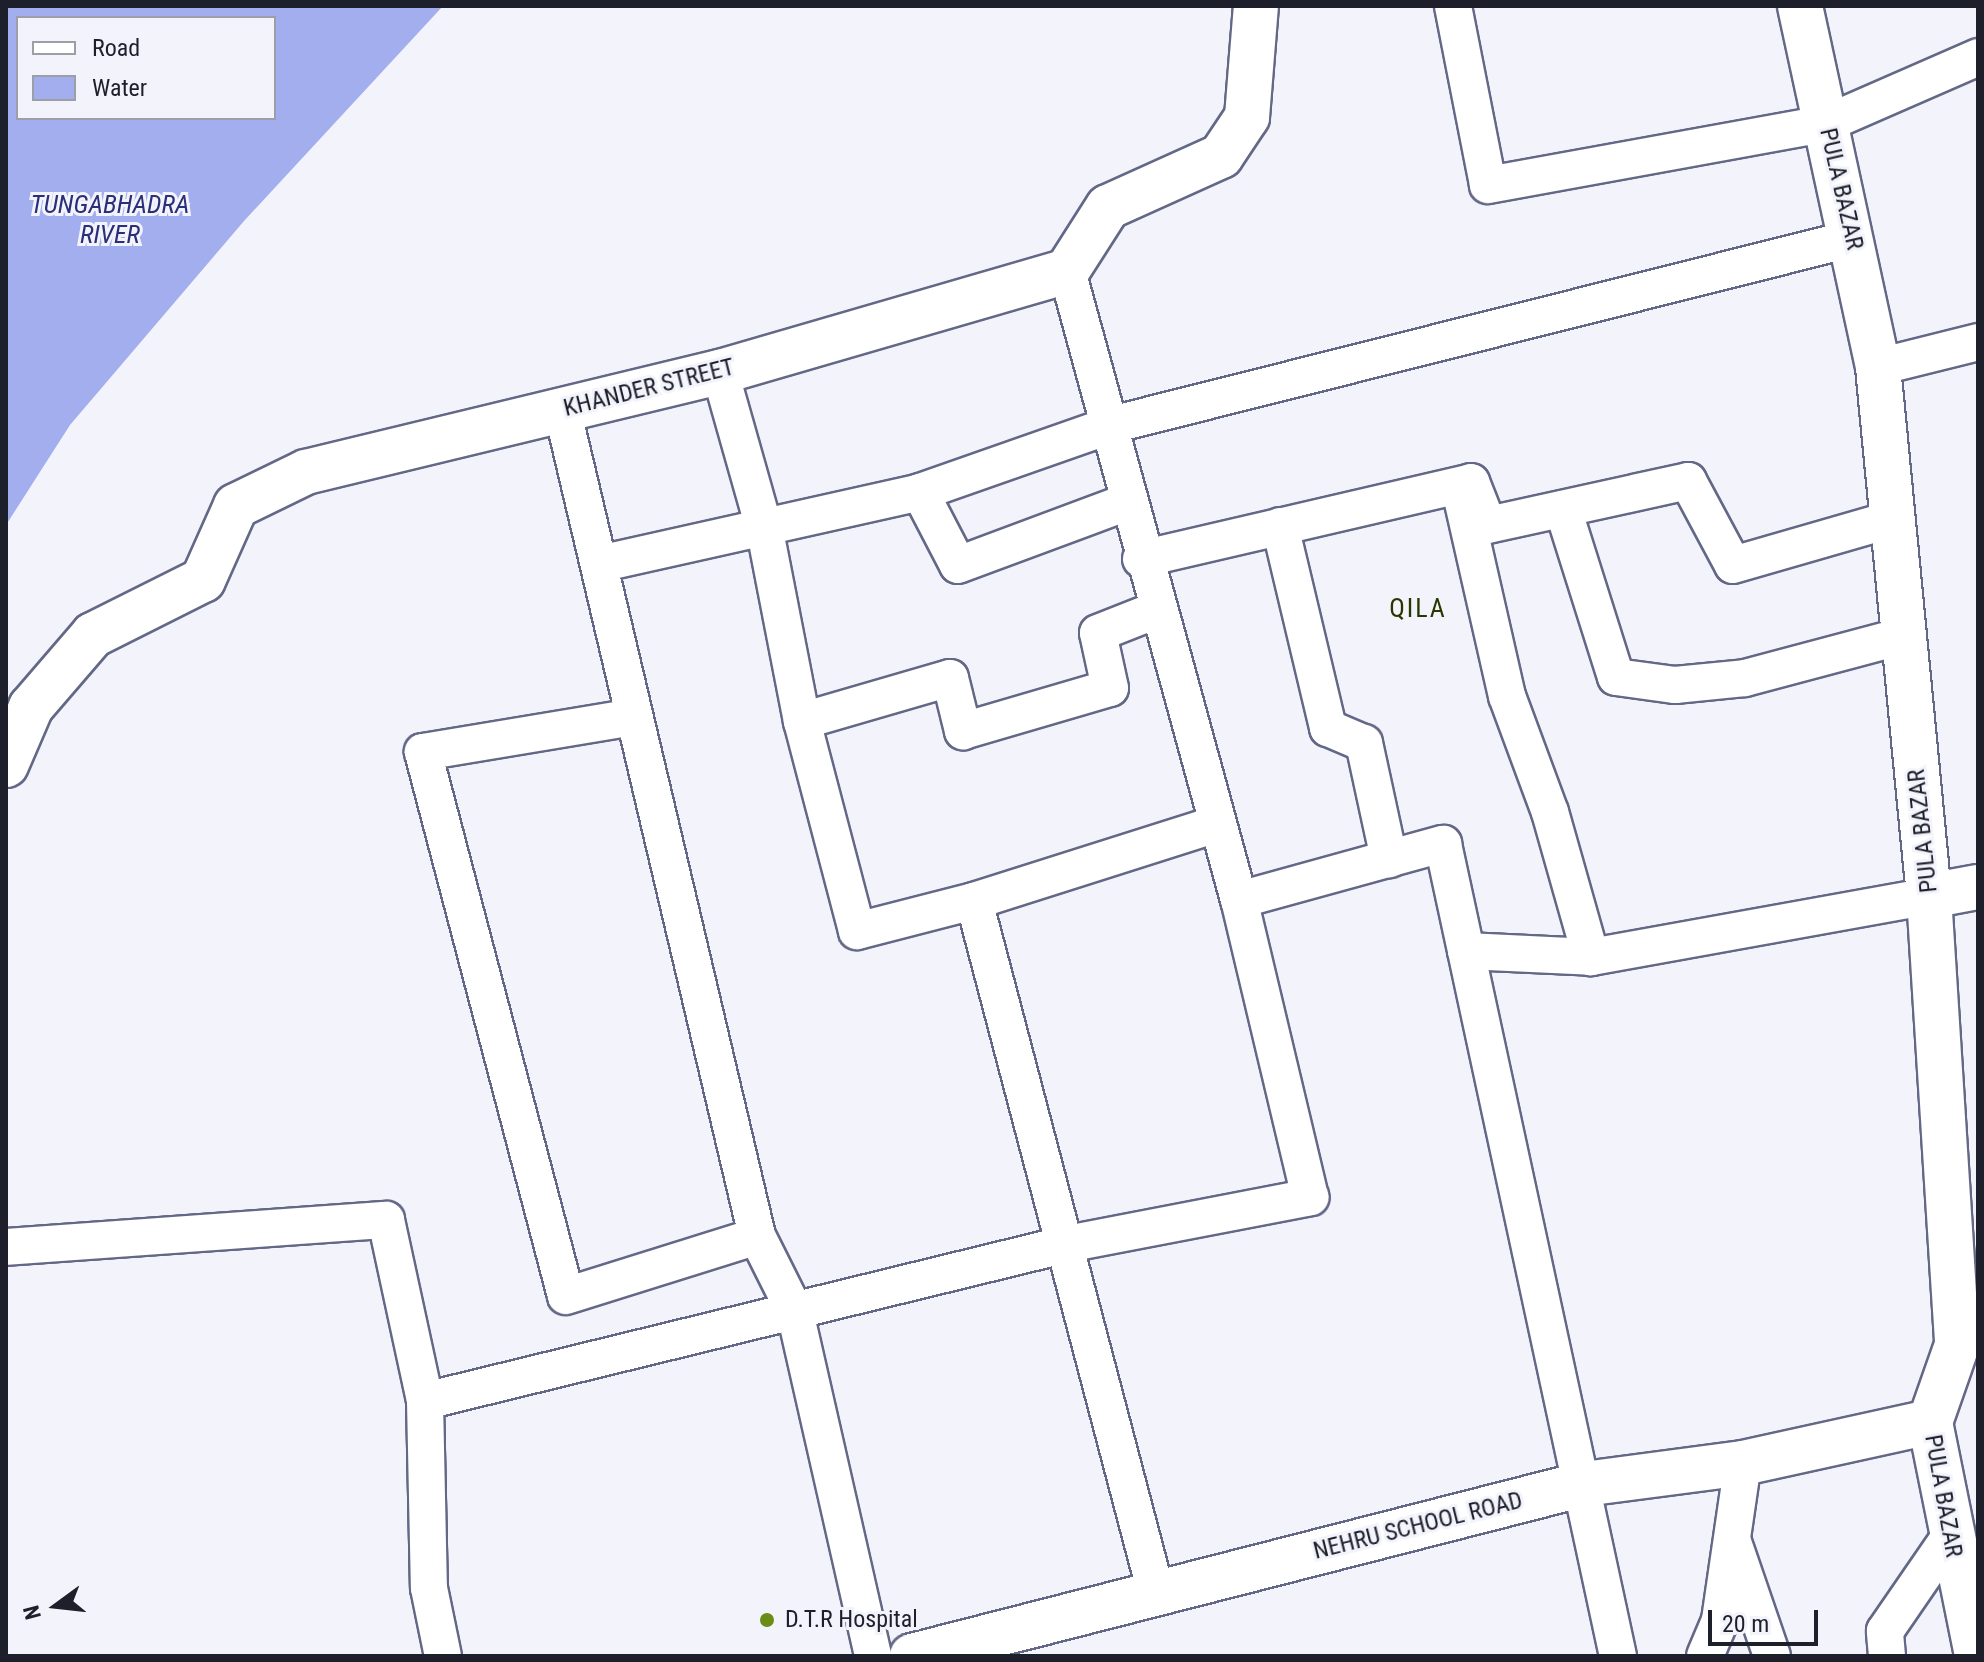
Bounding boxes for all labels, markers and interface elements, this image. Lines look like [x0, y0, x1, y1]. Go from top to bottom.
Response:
legend [16, 16, 276, 120]
text: Road [92, 34, 140, 62]
text: Water [92, 74, 147, 102]
street label: PULA BAZAR [1813, 125, 1869, 253]
water label: TUNGABHADRA RIVER [31, 189, 189, 250]
street label: KHANDER STREET [561, 353, 737, 423]
district label: QILA [1389, 593, 1447, 625]
street label: PULA BAZAR [1902, 768, 1944, 894]
street label: PULA BAZAR [1918, 1432, 1968, 1560]
street label: NEHRU SCHOOL ROAD [1310, 1486, 1526, 1566]
north arrow [16, 1566, 96, 1646]
scale bar [1712, 1594, 1822, 1644]
text: N [19, 1603, 46, 1622]
place label: D.T.R Hospital [785, 1606, 918, 1634]
marker: D.T.R Hospital [756, 1609, 778, 1631]
text: 20 m [1722, 1610, 1769, 1638]

